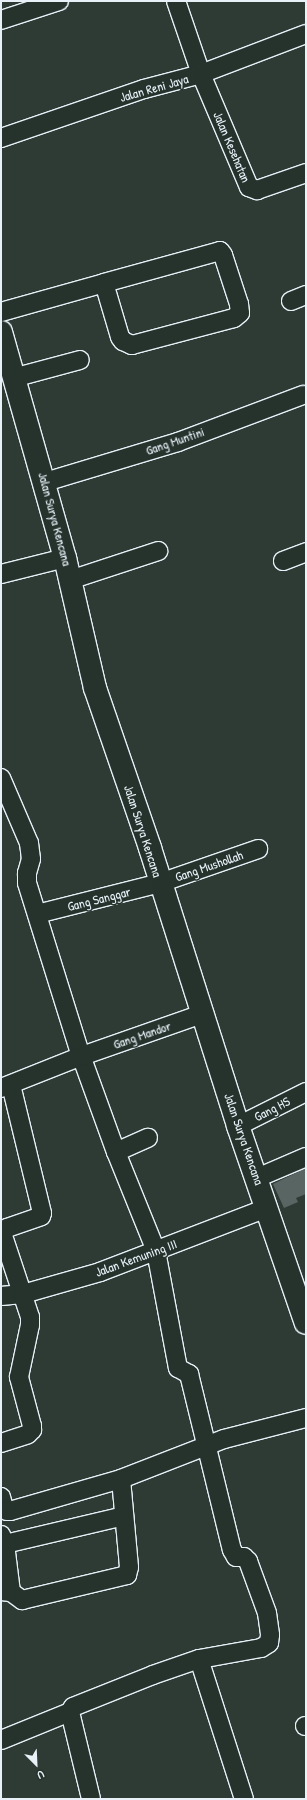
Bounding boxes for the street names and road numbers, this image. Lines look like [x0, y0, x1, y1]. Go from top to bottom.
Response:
street label: Jalan Reni Jaya [118, 71, 190, 105]
street label: Jalan Kesehatan [210, 109, 254, 185]
street label: Gang Muntini [144, 424, 206, 458]
street label: Jalan Surya Kencana [35, 471, 75, 567]
street label: Jalan Surya Kencana [121, 783, 165, 879]
street label: Gang Mushollah [173, 847, 245, 885]
street label: Gang Sanggar [66, 884, 132, 914]
street label: Gang Mandor [111, 1018, 173, 1052]
street label: Jalan Surya Kencana [221, 1091, 267, 1187]
street label: Gang HS [252, 1093, 292, 1125]
street label: Jalan Kemuning III [93, 1236, 179, 1280]

